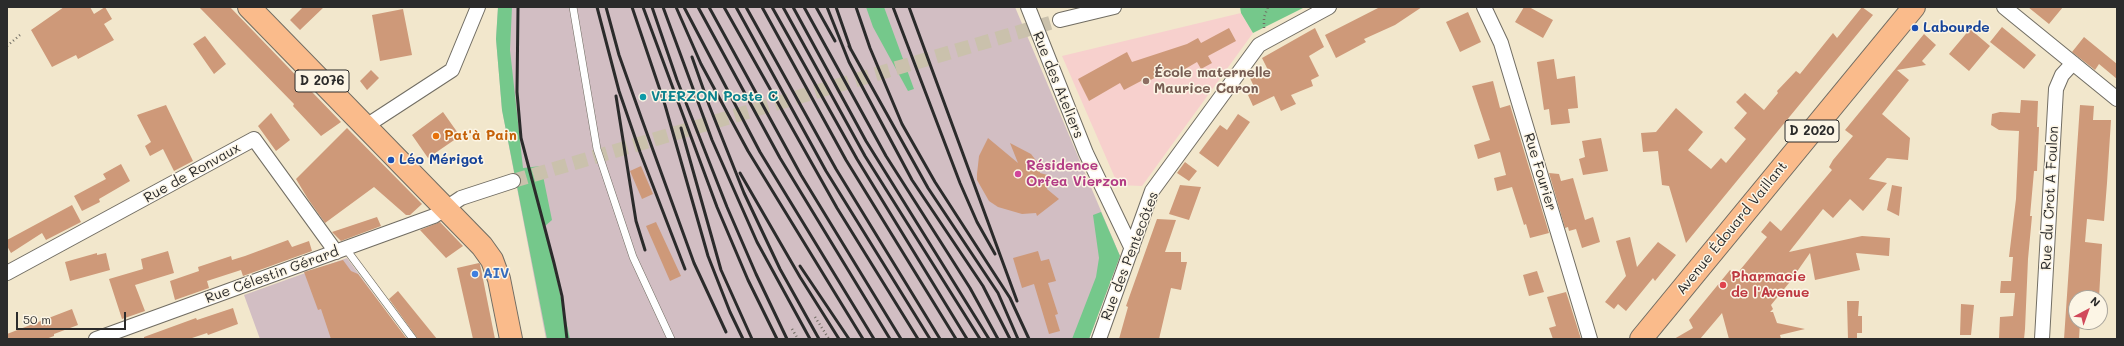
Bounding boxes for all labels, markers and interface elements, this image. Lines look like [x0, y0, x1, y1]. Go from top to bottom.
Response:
place label: Labourde [1923, 20, 1990, 36]
marker: Labourde [1910, 23, 1920, 33]
street label: Rue des Ateliers [1029, 29, 1087, 141]
place label: École maternelle Maurice Caron [1154, 65, 1271, 98]
road number: D 2076 [295, 70, 349, 92]
marker: École maternelle Maurice Caron [1141, 76, 1151, 86]
place label: VIERZON Poste C [651, 89, 778, 105]
marker: VIERZON Poste C [638, 92, 648, 102]
road number: D 2020 [1785, 120, 1839, 142]
street label: Rue du Crot A Foulon [2038, 126, 2062, 270]
place label: Pat'à Pain [444, 128, 517, 144]
marker: Pat'à Pain [431, 131, 441, 141]
street label: Rue Fourier [1520, 131, 1560, 213]
street label: Rue de Ronvaux [141, 140, 243, 206]
place label: Léo Mérigot [399, 152, 484, 168]
marker: Léo Mérigot [386, 155, 396, 165]
place label: Résidence Orfea Vierzon [1026, 158, 1127, 190]
street label: Avenue Édouard Vaillant [1673, 158, 1791, 298]
marker: Résidence Orfea Vierzon [1013, 169, 1023, 179]
street label: Rue des Pentecôtes [1098, 189, 1162, 323]
street label: Rue Célestin Gérard [203, 243, 341, 307]
place label: AIV [483, 266, 509, 282]
marker: AIV [470, 269, 480, 279]
place label: Pharmacie de l'Avenue [1731, 269, 1809, 302]
marker: Pharmacie de l'Avenue [1718, 280, 1728, 290]
north arrow [2068, 290, 2108, 330]
text: N [2087, 293, 2104, 310]
scale bar [18, 304, 128, 330]
text: 50 m [23, 311, 51, 327]

